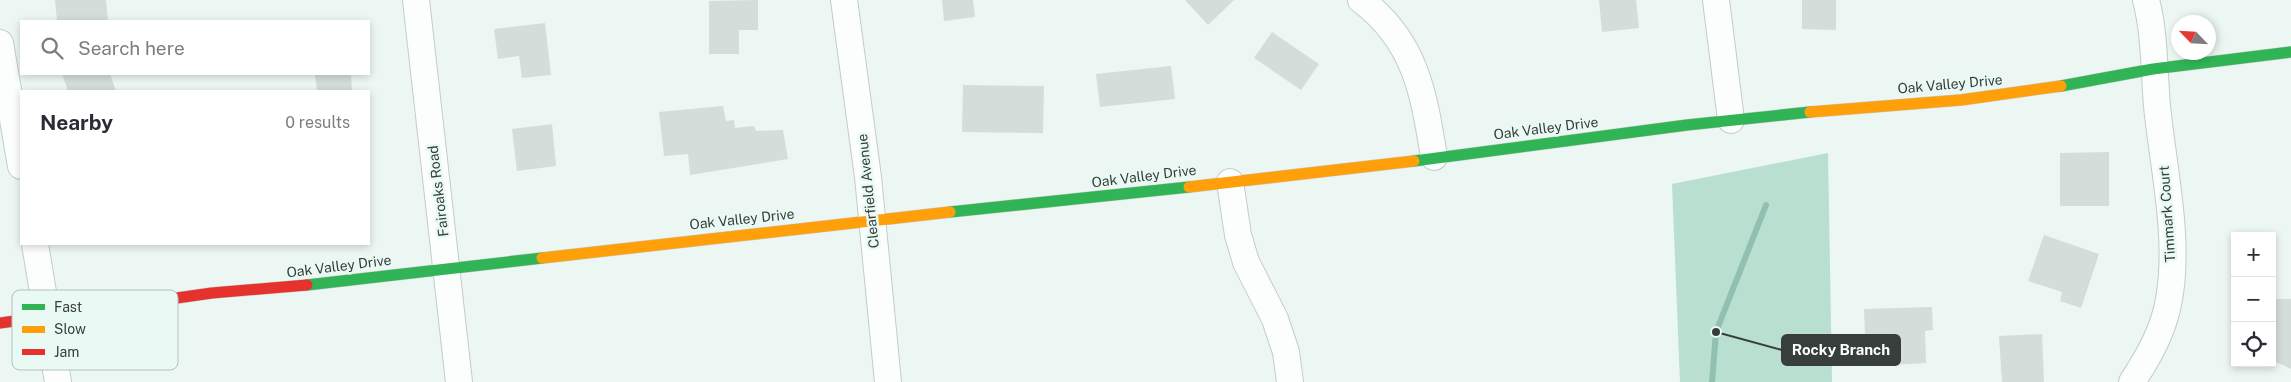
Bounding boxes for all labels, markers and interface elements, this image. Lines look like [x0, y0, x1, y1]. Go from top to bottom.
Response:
north arrow [2171, 15, 2216, 60]
search box [20, 20, 370, 75]
icon: search [38, 34, 66, 62]
text: Search here [78, 37, 185, 59]
street label: Oak Valley Drive [1897, 71, 2003, 97]
text: Nearby [40, 110, 113, 135]
text: 0 results [285, 113, 350, 132]
street label: Oak Valley Drive [1493, 114, 1599, 142]
street label: Clearfield Avenue [854, 133, 882, 249]
street label: Fairoaks Road [424, 145, 452, 237]
street label: Oak Valley Drive [1091, 162, 1197, 190]
street label: Timmark Court [2156, 165, 2178, 263]
street label: Oak Valley Drive [689, 206, 795, 232]
map controls [2231, 232, 2276, 367]
button: + [2231, 232, 2276, 277]
street label: Oak Valley Drive [286, 252, 392, 280]
button: − [2231, 277, 2276, 322]
legend [12, 290, 178, 370]
text: Fast [54, 299, 82, 315]
text: Slow [54, 321, 86, 337]
button: locate [2231, 322, 2276, 367]
callout: Rocky Branch [1782, 335, 1900, 365]
text: Rocky Branch [1792, 341, 1890, 358]
text: Jam [54, 344, 79, 360]

